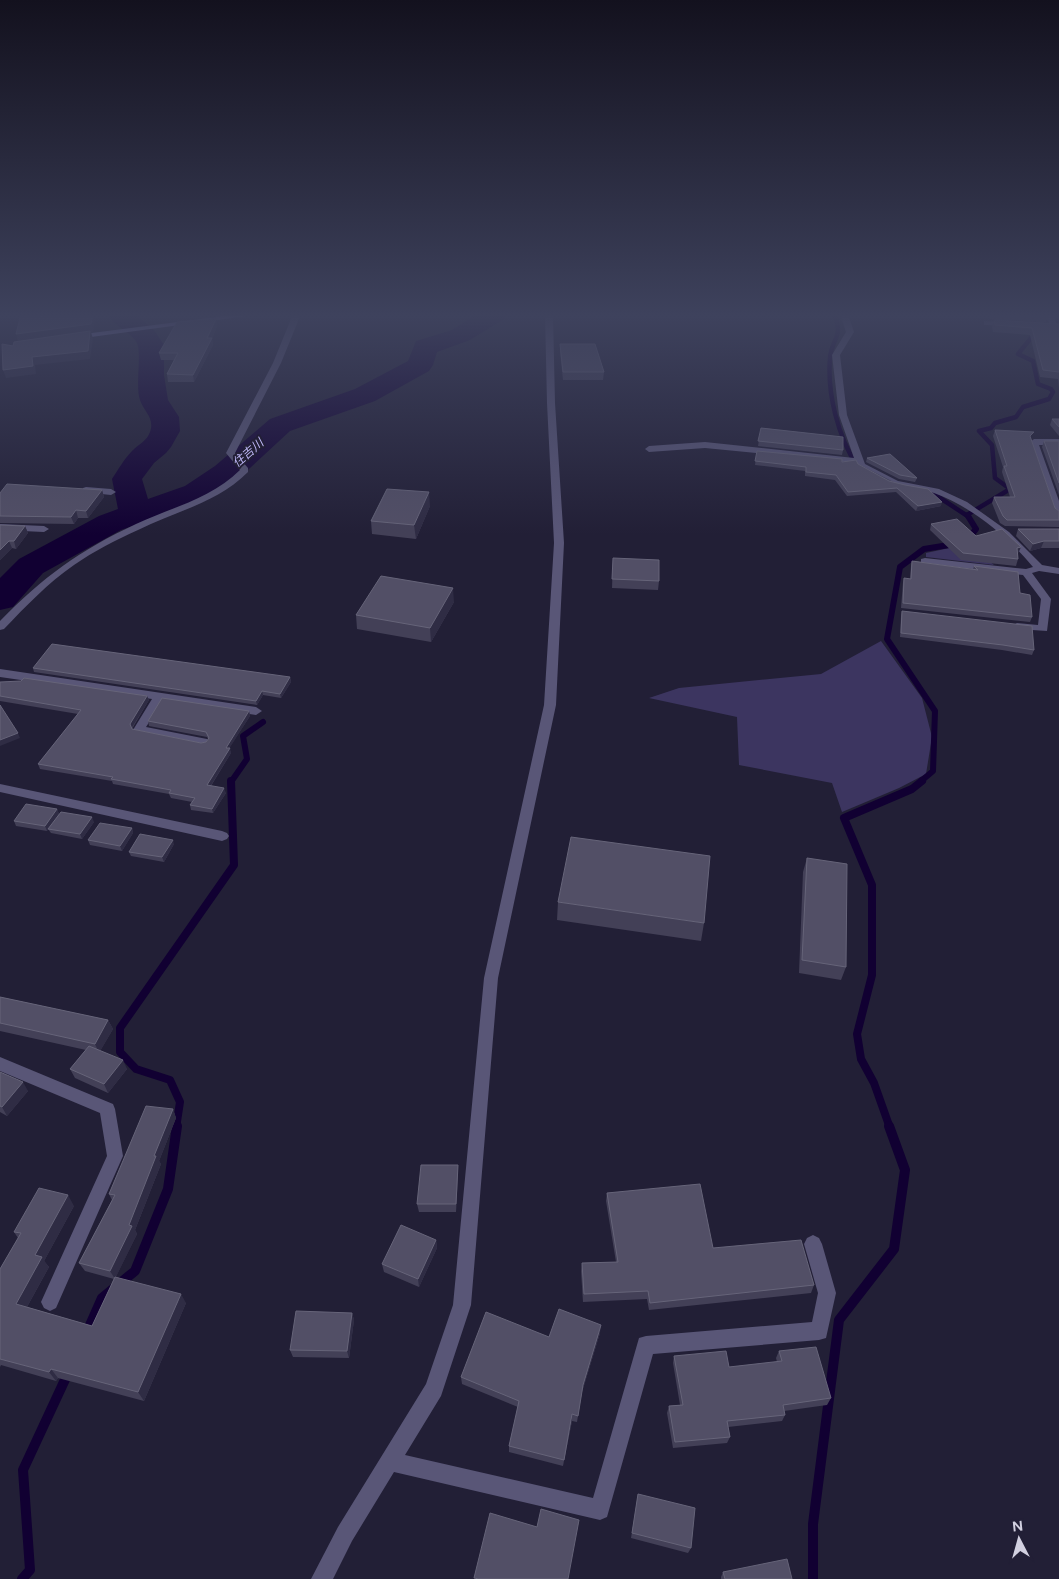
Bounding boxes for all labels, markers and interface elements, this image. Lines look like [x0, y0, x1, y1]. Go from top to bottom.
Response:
water label: 住吉川 [230, 435, 268, 470]
north arrow [994, 1514, 1044, 1564]
text: N [1011, 1518, 1024, 1536]

